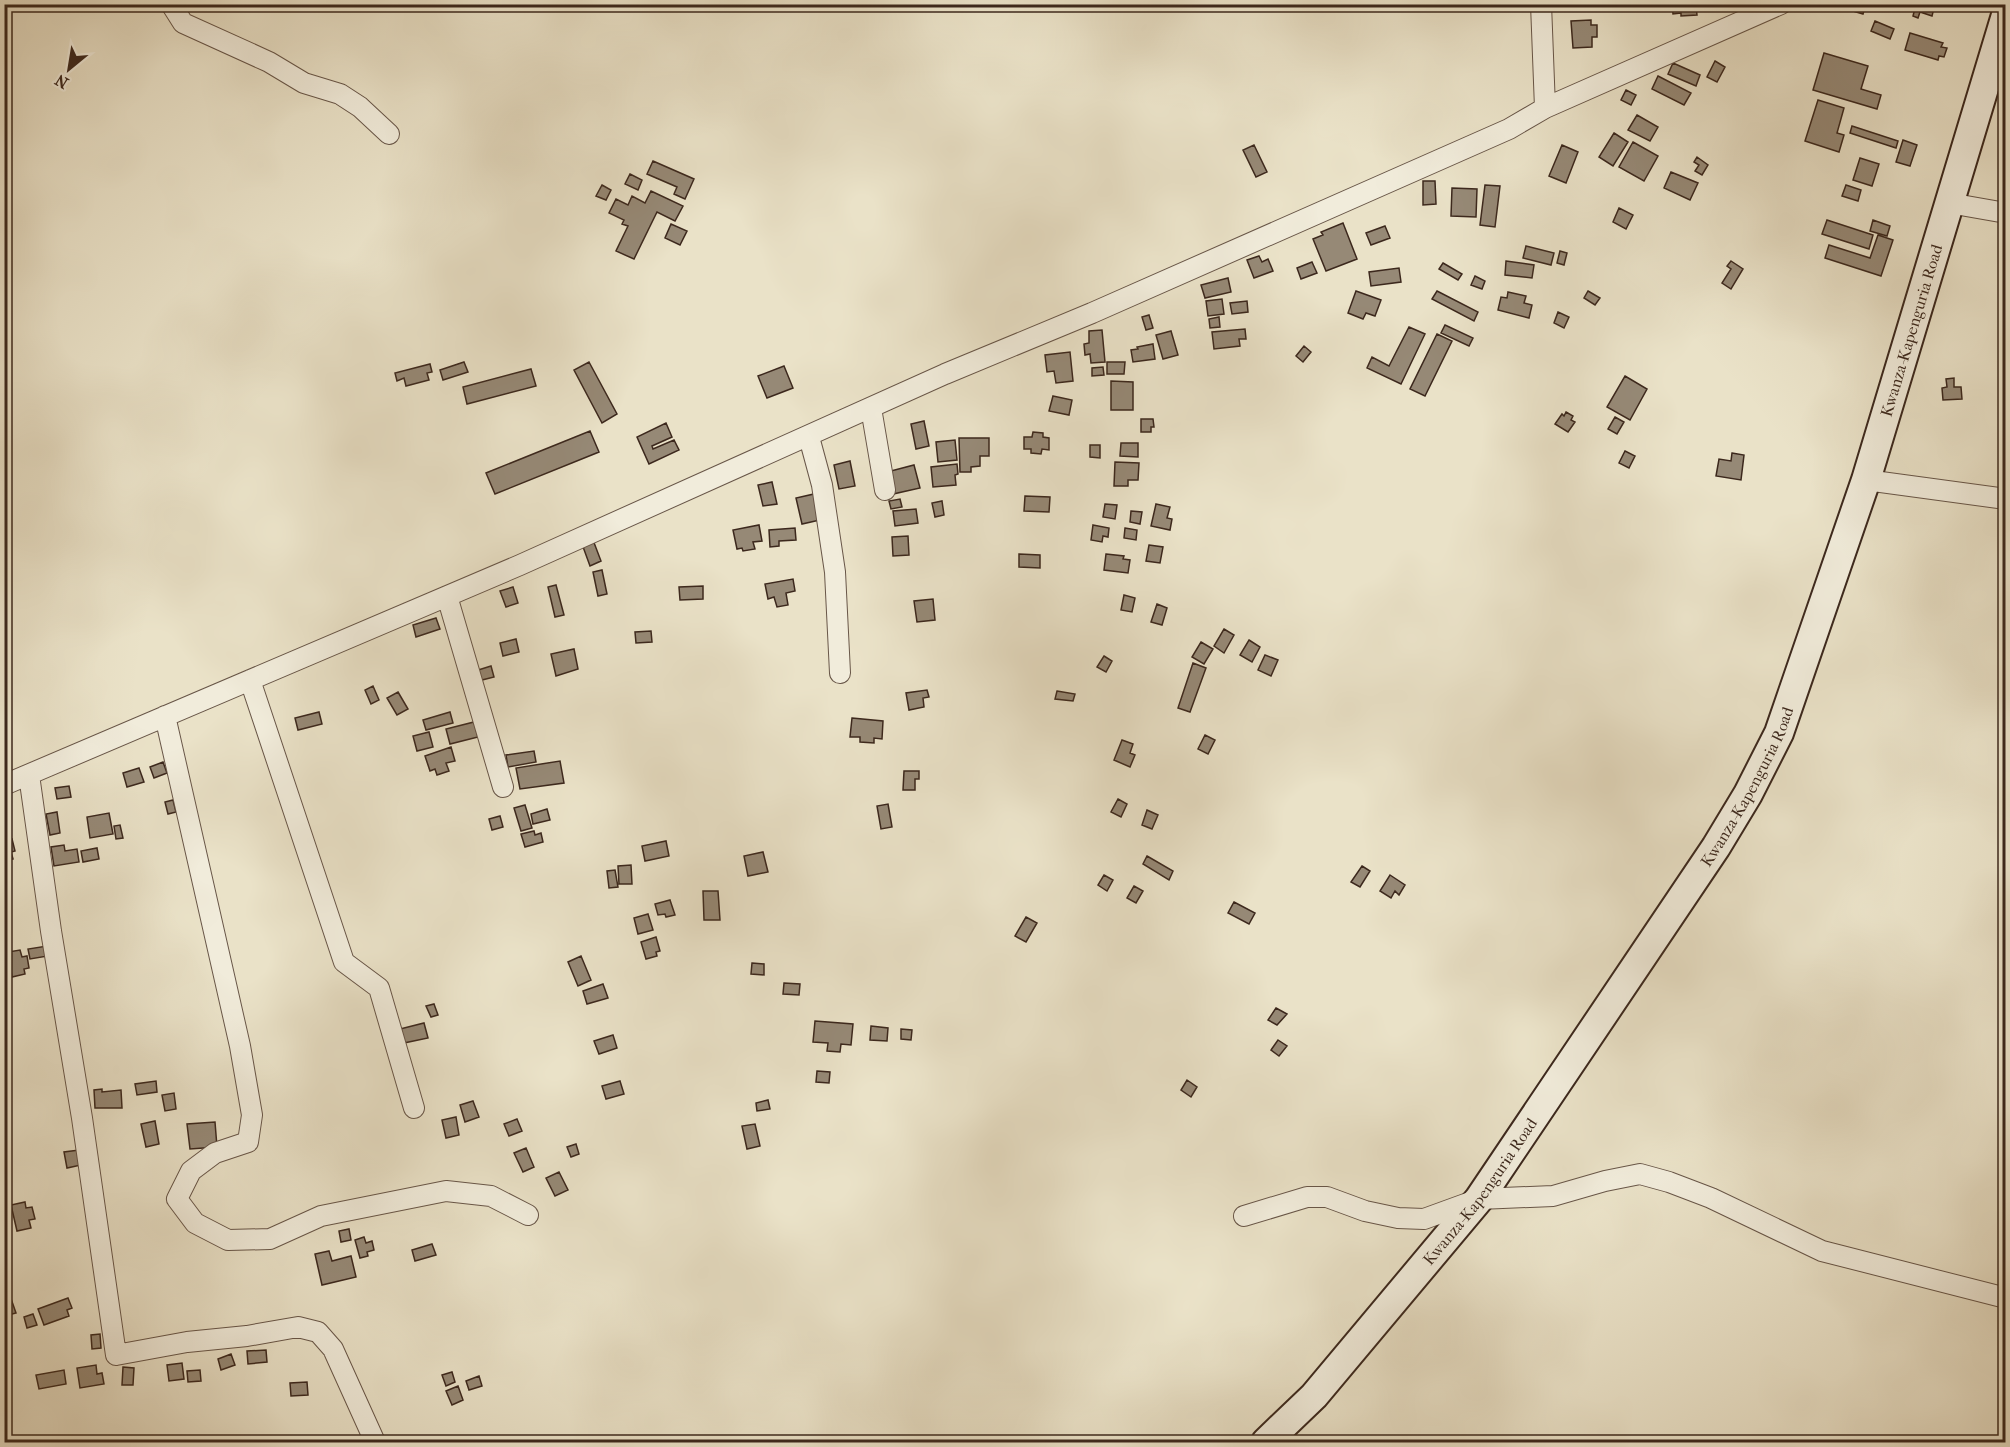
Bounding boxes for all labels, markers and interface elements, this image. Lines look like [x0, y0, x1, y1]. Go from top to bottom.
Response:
north arrow [39, 39, 99, 99]
text: N [51, 70, 72, 93]
street label: Kwanza-Kapenguria Road [1877, 242, 1946, 419]
street label: Kwanza-Kapenguria Road [1697, 704, 1797, 870]
street label: Kwanza-Kapenguria Road [1419, 1114, 1541, 1269]

